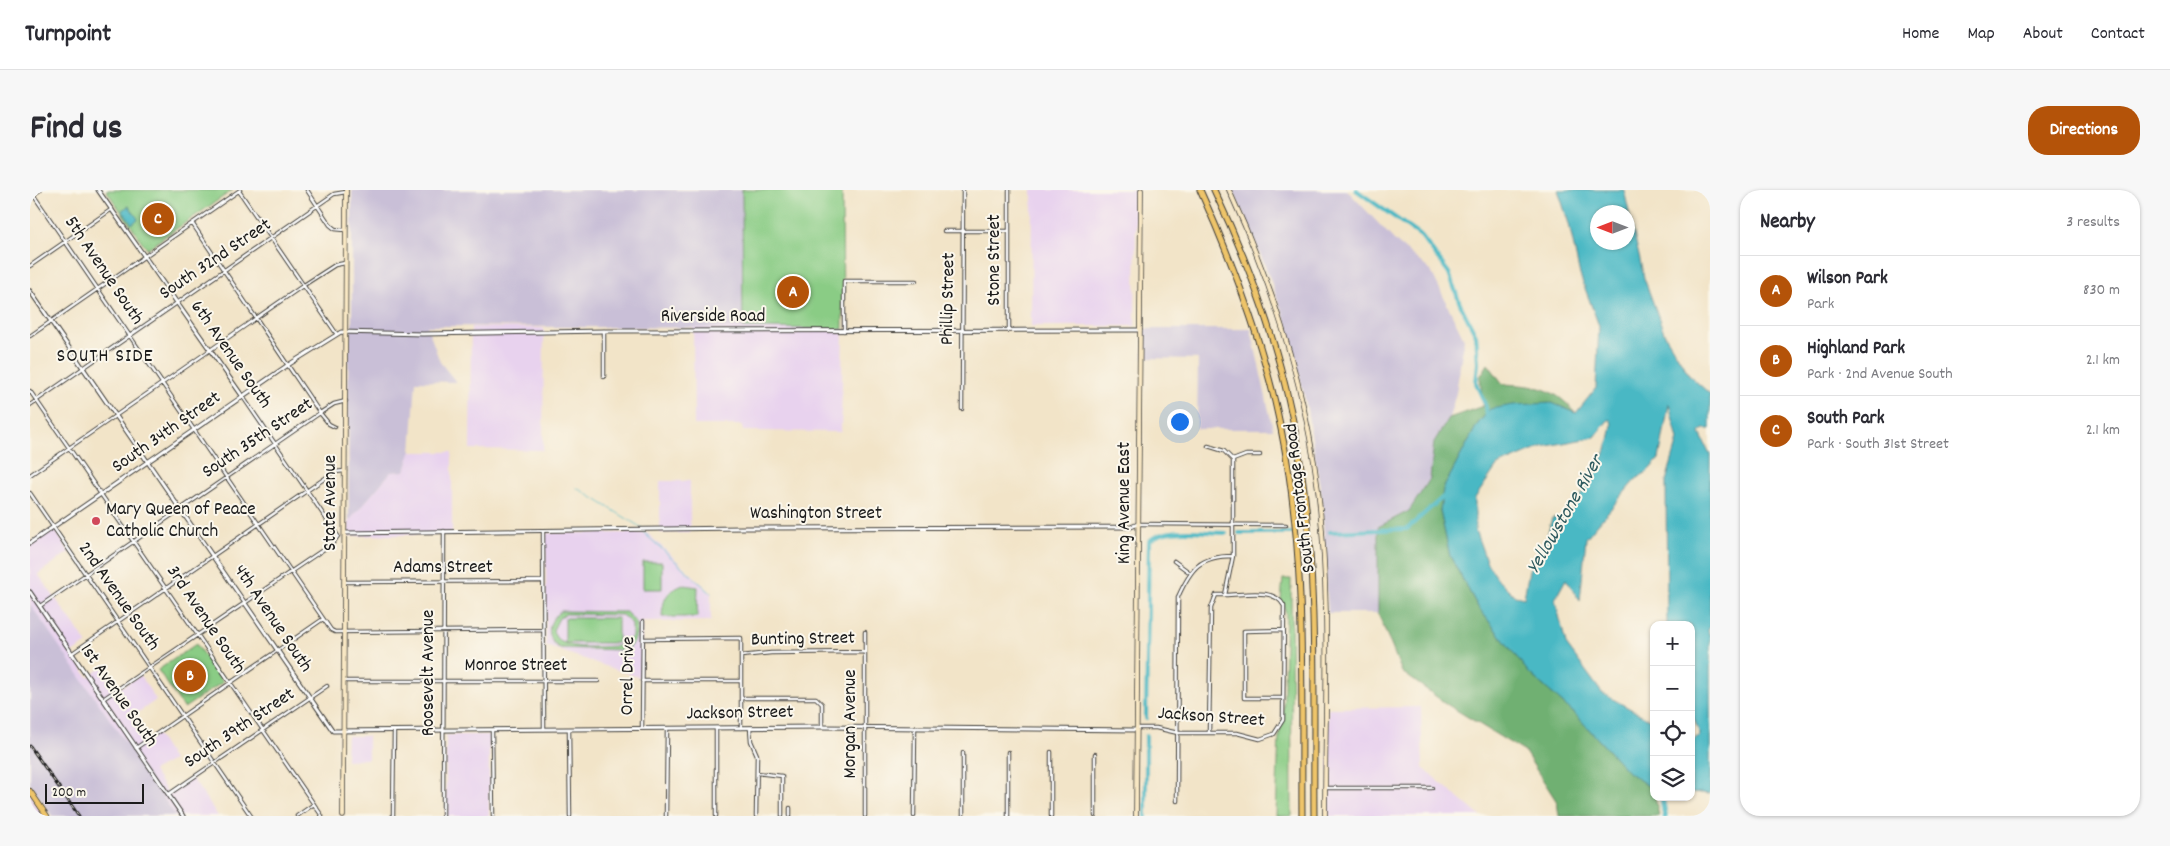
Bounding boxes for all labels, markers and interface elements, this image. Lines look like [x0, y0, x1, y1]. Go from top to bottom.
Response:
text: Turnpoint [25, 18, 111, 52]
text: Home [1902, 22, 1939, 47]
text: Map [1967, 22, 1995, 47]
text: About [2023, 22, 2063, 47]
text: Contact [2091, 22, 2145, 47]
text: Find us [30, 105, 122, 155]
button: Directions [2028, 106, 2140, 155]
pin: C [142, 200, 174, 238]
north arrow [1590, 205, 1635, 250]
text: Nearby [1760, 208, 1815, 238]
street label: 5th Avenue South [57, 211, 149, 331]
text: 3 results [2066, 211, 2120, 234]
street label: South 32nd Street [155, 212, 277, 308]
street label: Stone Street [982, 214, 1009, 306]
street label: Phillip Street [935, 252, 963, 346]
text: Wilson Park [1807, 266, 1888, 293]
pin: A [777, 273, 809, 311]
text: A [1772, 279, 1780, 302]
text: 830 m [2083, 279, 2120, 302]
text: Park [1807, 293, 1834, 316]
street label: 6th Avenue South [183, 295, 277, 415]
street label: Riverside Road [661, 304, 765, 331]
text: Highland Park [1807, 336, 1905, 363]
district label: SOUTH SIDE [56, 343, 154, 371]
text: B [1772, 349, 1780, 372]
text: 2.1 km [2086, 349, 2120, 372]
text: Park · 2nd Avenue South [1807, 363, 1953, 386]
street label: South 34th Street [107, 385, 227, 481]
street label: South 35th Street [197, 392, 319, 486]
text: South Park [1807, 406, 1884, 433]
your location [1167, 409, 1193, 435]
text: C [1772, 419, 1780, 442]
text: 2.1 km [2086, 419, 2120, 442]
street label: South Frontage Road [1278, 422, 1324, 574]
text: Park · South 31st Street [1807, 433, 1949, 456]
street label: King Avenue East [1112, 442, 1139, 564]
water label: Yellowstone River [1521, 448, 1613, 579]
street label: State Avenue [318, 455, 345, 551]
place label: Mary Queen of Peace Catholic Church [106, 497, 256, 546]
street label: Washington Street [750, 501, 882, 528]
marker: Mary Queen of Peace Catholic Church [90, 515, 102, 527]
street label: 2nd Avenue South [70, 537, 166, 657]
street label: Adams Street [393, 555, 493, 582]
street label: 3rd Avenue South [159, 560, 251, 680]
street label: 4th Avenue South [226, 560, 318, 678]
street label: Roosevelt Avenue [416, 610, 443, 736]
map controls [1650, 621, 1695, 801]
button: + [1650, 621, 1695, 666]
street label: Bunting Street [751, 626, 855, 654]
street label: Orrel Drive [615, 636, 643, 716]
street label: 1st Avenue South [72, 639, 164, 753]
street label: Monroe Street [465, 653, 567, 680]
pin: B [174, 657, 206, 695]
button: − [1650, 666, 1695, 711]
street label: Morgan Avenue [838, 670, 865, 778]
street label: South 39th Street [179, 682, 301, 776]
street label: Jackson Street [686, 700, 794, 728]
street label: Jackson Street [1157, 701, 1265, 735]
button: locate [1650, 711, 1695, 756]
button: layers [1650, 756, 1695, 801]
scale bar [45, 781, 144, 804]
text: 200 m [52, 783, 86, 803]

